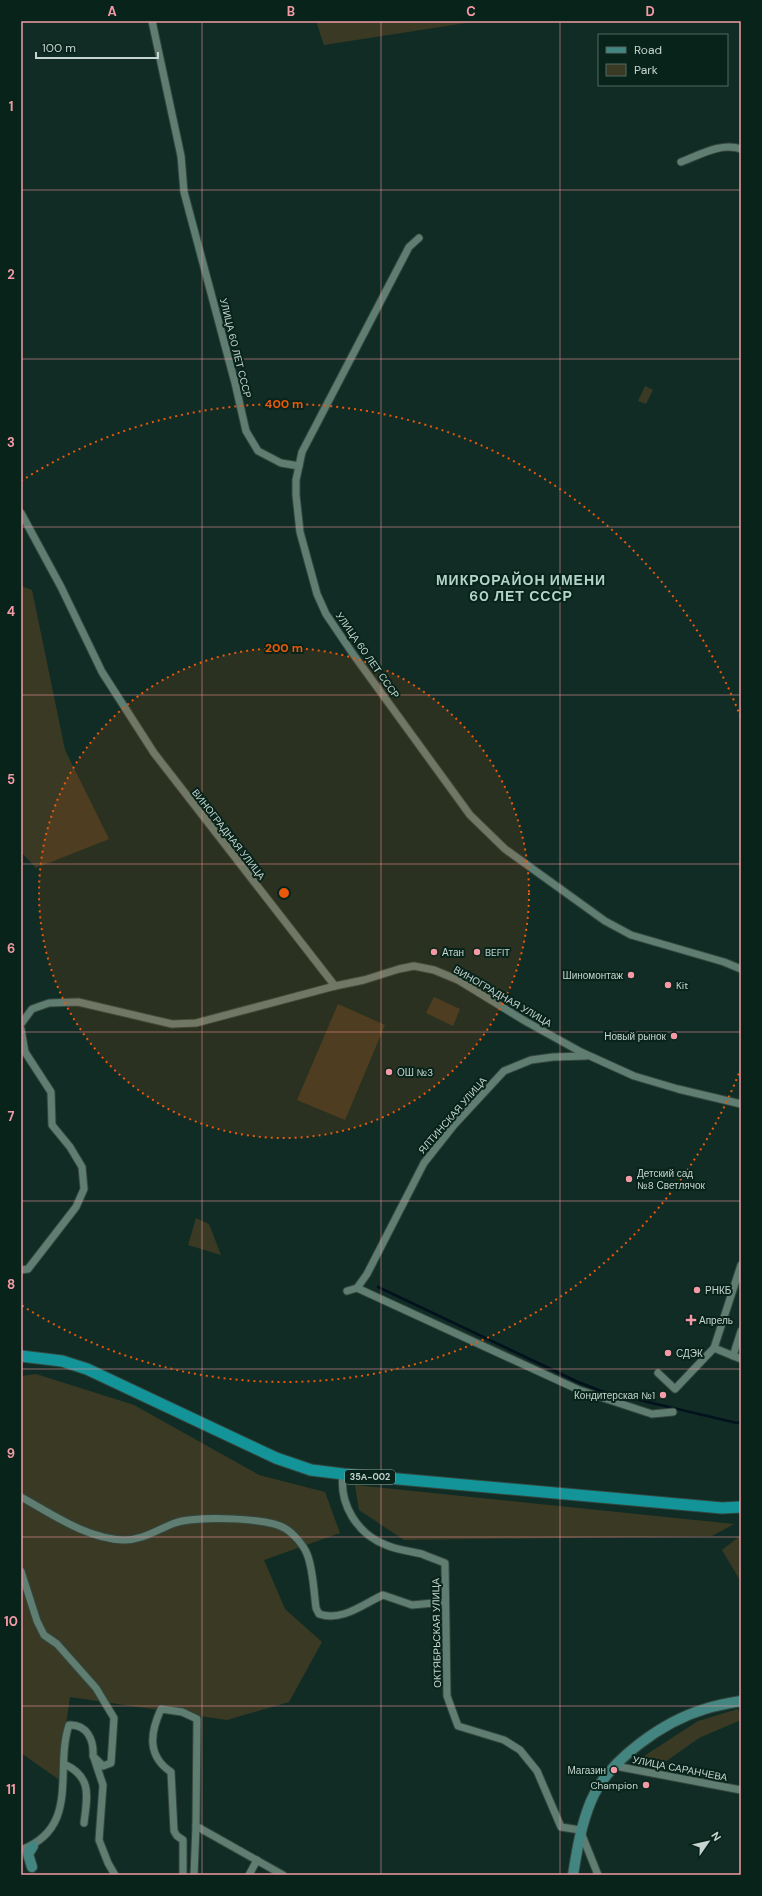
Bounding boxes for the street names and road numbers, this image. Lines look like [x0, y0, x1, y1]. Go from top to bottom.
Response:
street label: УЛИЦА 60 ЛЕТ СССР [217, 297, 254, 400]
street label: УЛИЦА 60 ЛЕТ СССР [333, 610, 403, 701]
street label: ВИНОГРАДНАЯ УЛИЦА [189, 786, 268, 883]
street label: ВИНОГРАДНАЯ УЛИЦА [451, 963, 555, 1030]
street label: ЯЛТИНСКАЯ УЛИЦА [415, 1074, 490, 1156]
road number: 35А-002 [345, 1470, 395, 1484]
street label: ОКТЯБРЬСКАЯ УЛИЦА [429, 1578, 444, 1688]
street label: УЛИЦА САРАНЧЕВА [631, 1753, 729, 1784]

